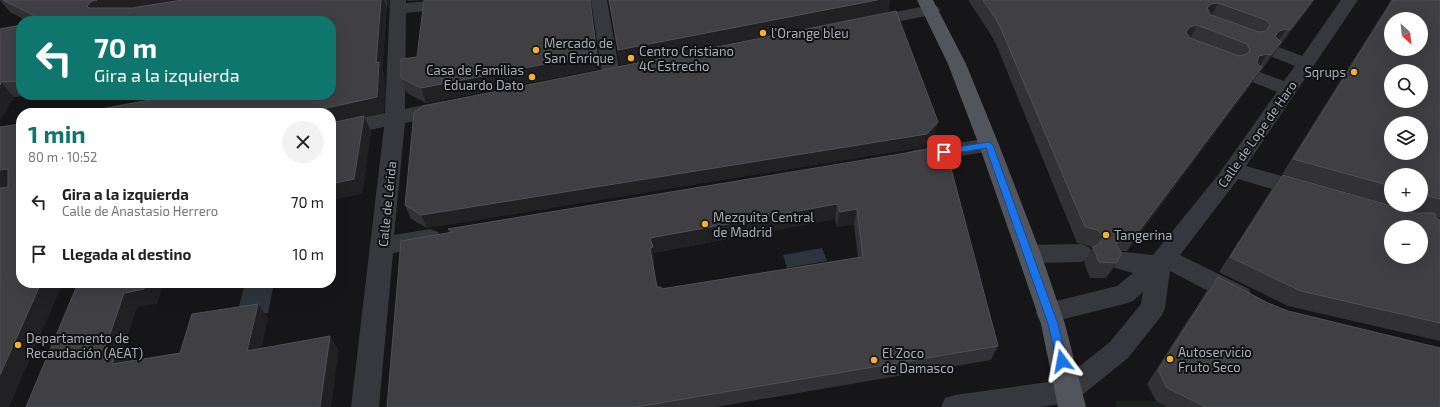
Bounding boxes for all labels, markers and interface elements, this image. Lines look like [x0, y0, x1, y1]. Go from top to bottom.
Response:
north arrow [1384, 12, 1428, 56]
map controls [1384, 12, 1428, 264]
place label: l'Orange bleu [771, 25, 849, 41]
marker: l'Orange bleu [758, 28, 768, 38]
text: 70 m [94, 30, 157, 64]
icon: left [28, 32, 80, 84]
place label: Mercado de San Enrique [544, 35, 614, 66]
place label: Centro Cristiano 4C Estrecho [639, 43, 734, 74]
marker: Mercado de San Enrique [531, 45, 541, 55]
marker: Centro Cristiano 4C Estrecho [626, 53, 636, 63]
place label: Casa de Familias Eduardo Dato [426, 62, 524, 93]
text: Gira a la izquierda [94, 64, 240, 86]
place label: Sqrups [1305, 64, 1346, 80]
button: search [1384, 64, 1428, 108]
marker: Sqrups [1349, 67, 1359, 77]
marker: Casa de Familias Eduardo Dato [527, 72, 537, 82]
street label: Calle de Lope de Haro [1214, 78, 1300, 190]
button: layers [1384, 116, 1428, 160]
text: 1 min [28, 119, 86, 148]
button: close [282, 121, 324, 163]
pin [927, 135, 961, 169]
icon: arrive [933, 141, 955, 163]
text: 80 m · 10:52 [28, 149, 97, 165]
street label: Calle de Lérida [375, 160, 399, 248]
button: + [1384, 168, 1428, 212]
text: Gira a la izquierda [62, 185, 189, 203]
icon: left [28, 191, 50, 213]
text: 70 m [291, 193, 324, 211]
text: Calle de Anastasio Herrero [62, 203, 218, 219]
place label: Mezquita Central de Madrid [713, 209, 814, 240]
marker: Mezquita Central de Madrid [700, 219, 710, 229]
button: − [1384, 220, 1428, 264]
place label: Tangerina [1114, 227, 1172, 243]
marker: Tangerina [1101, 230, 1111, 240]
icon: arrive [28, 243, 50, 265]
text: Llegada al destino [62, 245, 191, 263]
text: 10 m [292, 245, 324, 263]
place label: Departamento de Recaudación (AEAT) [26, 330, 143, 361]
marker: Departamento de Recaudación (AEAT) [13, 340, 23, 350]
position arrow [1041, 340, 1083, 382]
place label: Autoservicio Fruto Seco [1178, 344, 1252, 375]
place label: El Zoco de Damasco [882, 345, 954, 376]
marker: Autoservicio Fruto Seco [1165, 354, 1175, 364]
marker: El Zoco de Damasco [869, 355, 879, 365]

